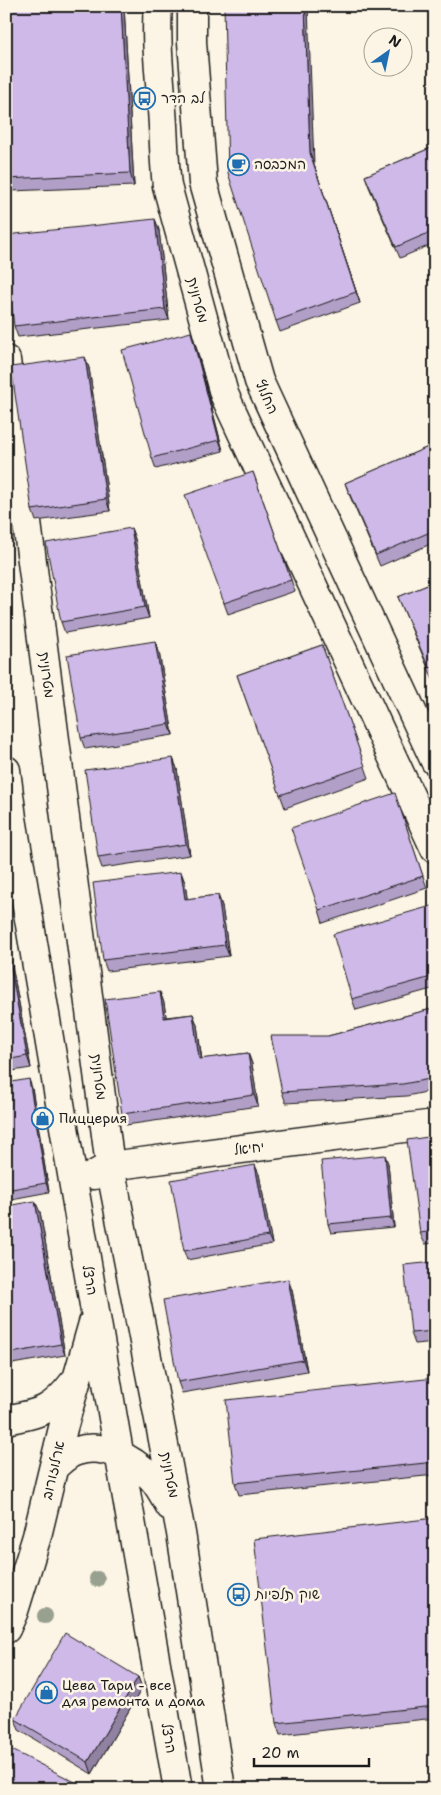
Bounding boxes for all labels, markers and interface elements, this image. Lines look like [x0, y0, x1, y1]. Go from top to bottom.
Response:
north arrow [364, 28, 414, 78]
text: N [386, 31, 405, 52]
bus stop icon: לב הדר [133, 86, 157, 110]
place label: לב הדר [161, 89, 205, 107]
cafe icon: המכבסה [226, 152, 250, 176]
place label: המכבסה [254, 155, 306, 173]
street label: מטרונית [183, 275, 213, 325]
street label: החלוץ [252, 377, 282, 417]
street label: מטרונית [35, 651, 59, 699]
street label: מטרונית [87, 1053, 111, 1101]
shop icon: Пиццерия [31, 1106, 55, 1130]
place label: Пиццерия [59, 1109, 127, 1127]
street label: יחיאל [233, 1137, 265, 1159]
street label: הרצל [78, 1263, 102, 1297]
street label: ארלוזורוב [38, 1439, 68, 1501]
street label: מטרונית [157, 1450, 183, 1500]
bus stop icon: שוק תלפיות [227, 1582, 251, 1606]
place label: שוק תלפיות [254, 1585, 320, 1603]
place label: Цева Тари - все для ремонта и дома [62, 1676, 205, 1710]
shop icon: Цева Тари - все для ремонта и дома [34, 1681, 58, 1705]
street label: הרצל [157, 1721, 181, 1755]
scale bar [254, 1735, 368, 1767]
text: 20 m [261, 1743, 300, 1763]

